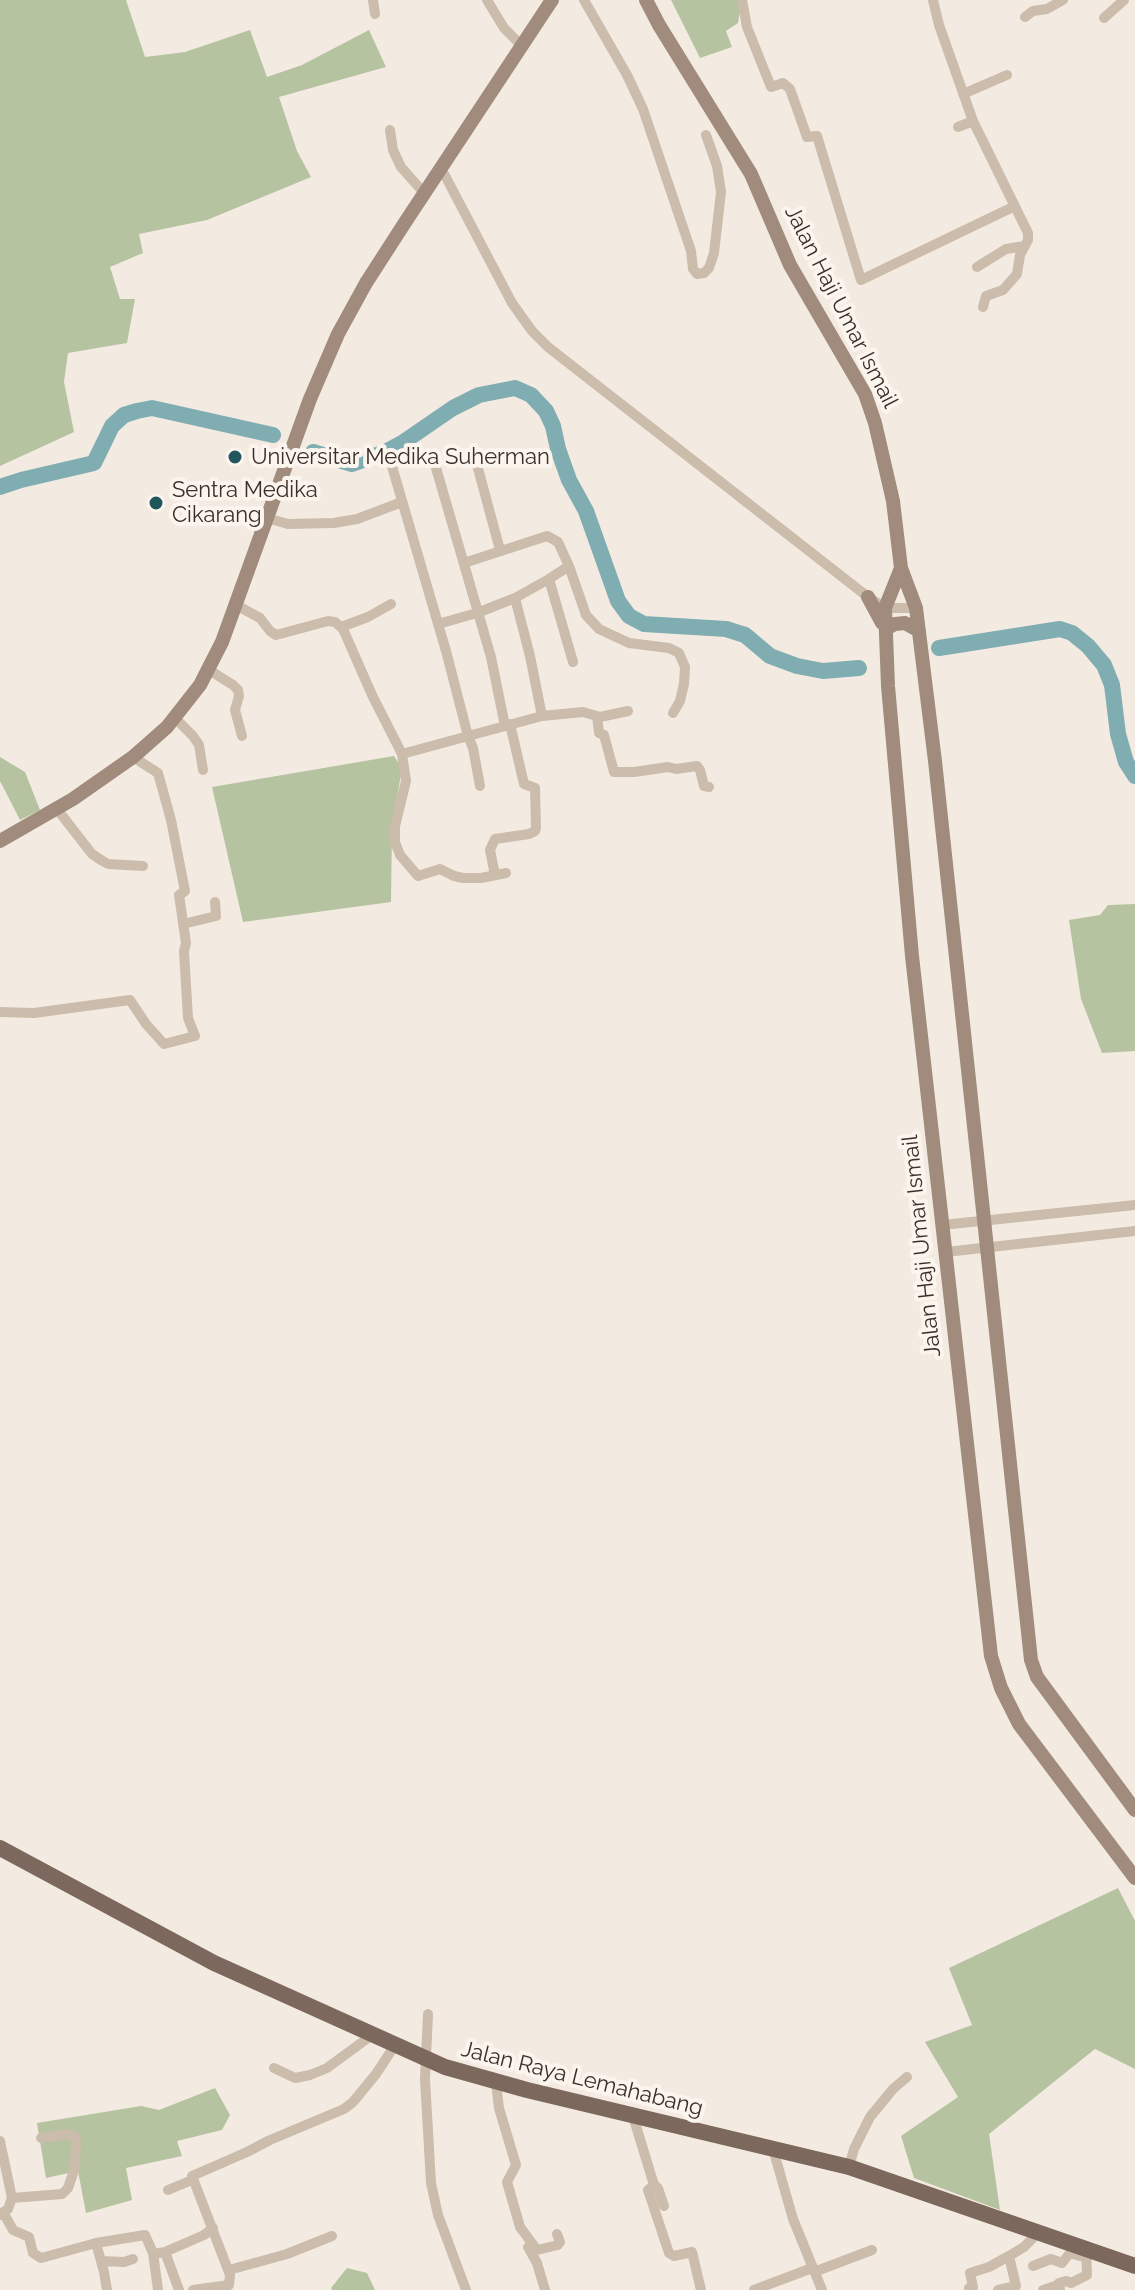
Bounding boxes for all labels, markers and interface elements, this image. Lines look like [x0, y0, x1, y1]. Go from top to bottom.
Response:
street label: Jalan Haji Umar Ismail [779, 202, 903, 412]
place label: Universitar Medika Suherman [251, 444, 550, 470]
marker: Universitar Medika Suherman [226, 448, 244, 466]
place label: Sentra Medika Cikarang [172, 477, 318, 528]
marker: Sentra Medika Cikarang [147, 494, 165, 512]
street label: Jalan Haji Umar Ismail [897, 1134, 947, 1358]
street label: Jalan Raya Lemahabang [458, 2036, 706, 2122]

